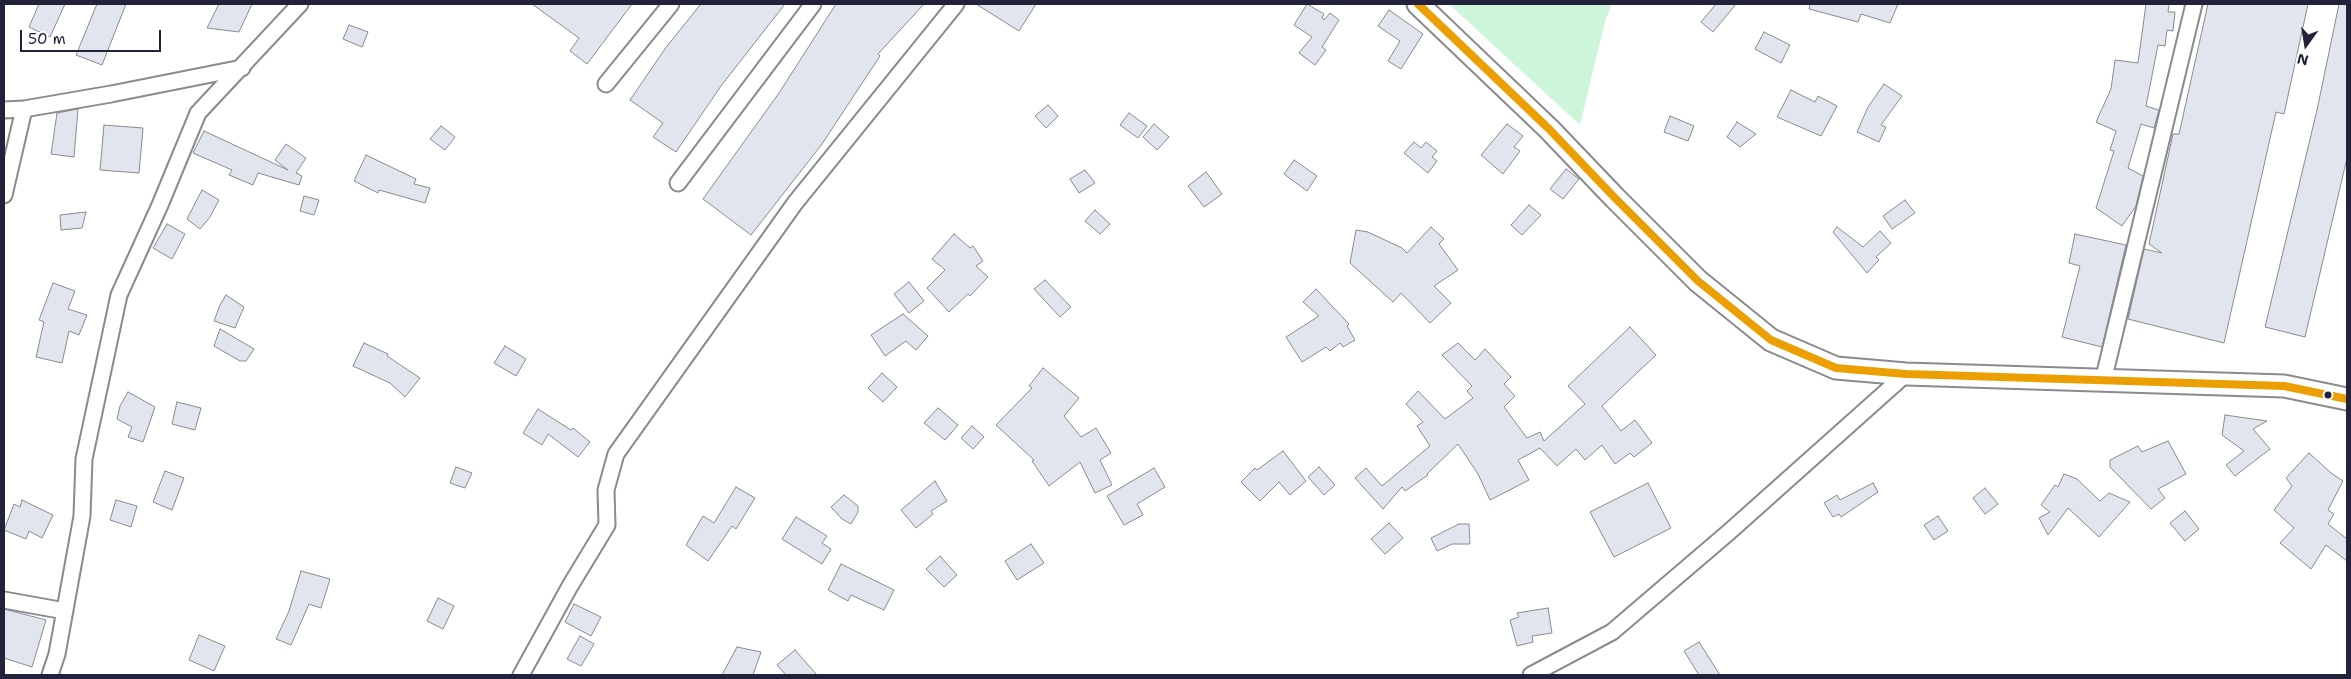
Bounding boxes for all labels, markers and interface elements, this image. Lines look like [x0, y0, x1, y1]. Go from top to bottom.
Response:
scale bar [22, 20, 164, 52]
north arrow [2281, 20, 2331, 70]
text: 50 m [28, 29, 66, 49]
text: N [2295, 50, 2310, 70]
unlabelled marker [2323, 390, 2333, 400]

